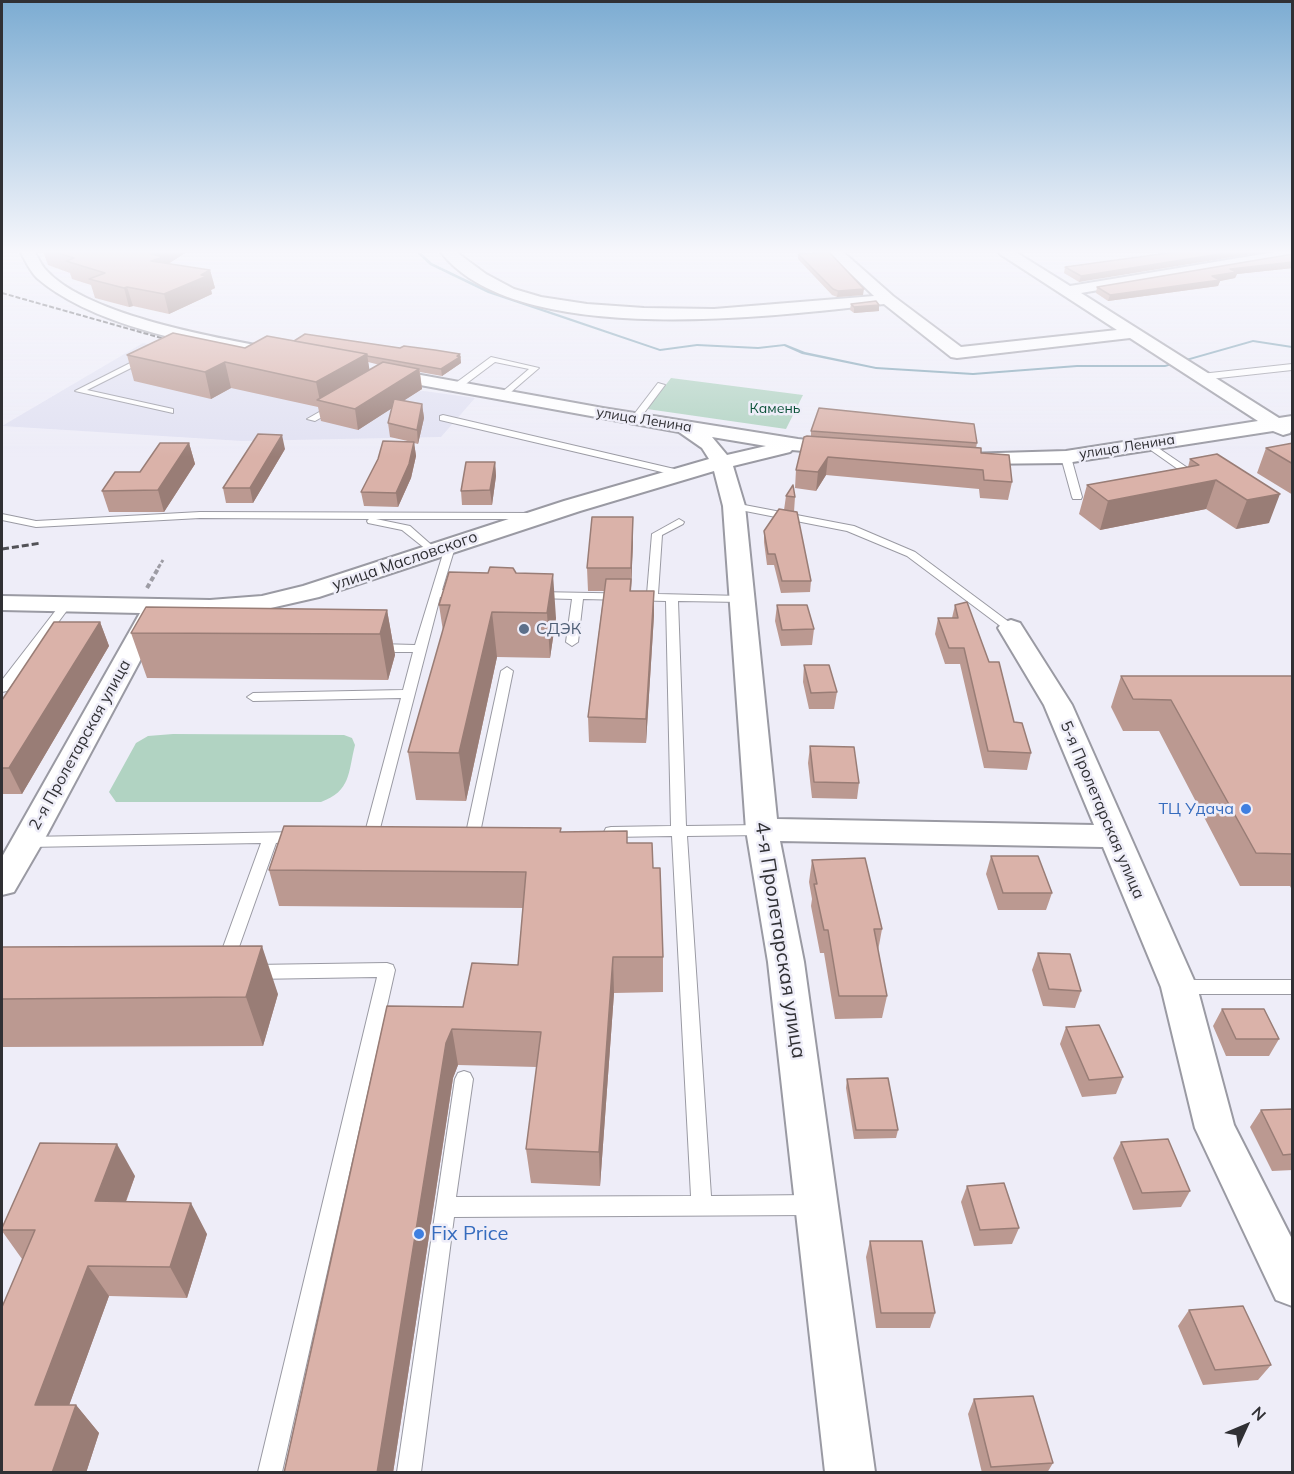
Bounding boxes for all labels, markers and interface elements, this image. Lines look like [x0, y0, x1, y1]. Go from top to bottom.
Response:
park label: Камень [750, 401, 800, 417]
street label: улица Ленина [595, 404, 693, 436]
street label: улица Ленина [1078, 431, 1176, 463]
street label: улица Масловского [330, 527, 480, 595]
place label: СДЭК [536, 619, 581, 639]
marker: СДЭК [517, 622, 531, 636]
street label: 2-я Пролетарская улица [25, 657, 135, 833]
street label: 5-я Пролетарская улица [1056, 718, 1148, 902]
place label: ТЦ Удача [1158, 799, 1234, 819]
marker: ТЦ Удача [1239, 802, 1253, 816]
street label: 4-я Пролетарская улица [749, 820, 811, 1060]
place label: Fix Price [431, 1222, 508, 1246]
marker: Fix Price [412, 1227, 426, 1241]
north arrow [1216, 1396, 1276, 1456]
text: N [1248, 1402, 1270, 1425]

